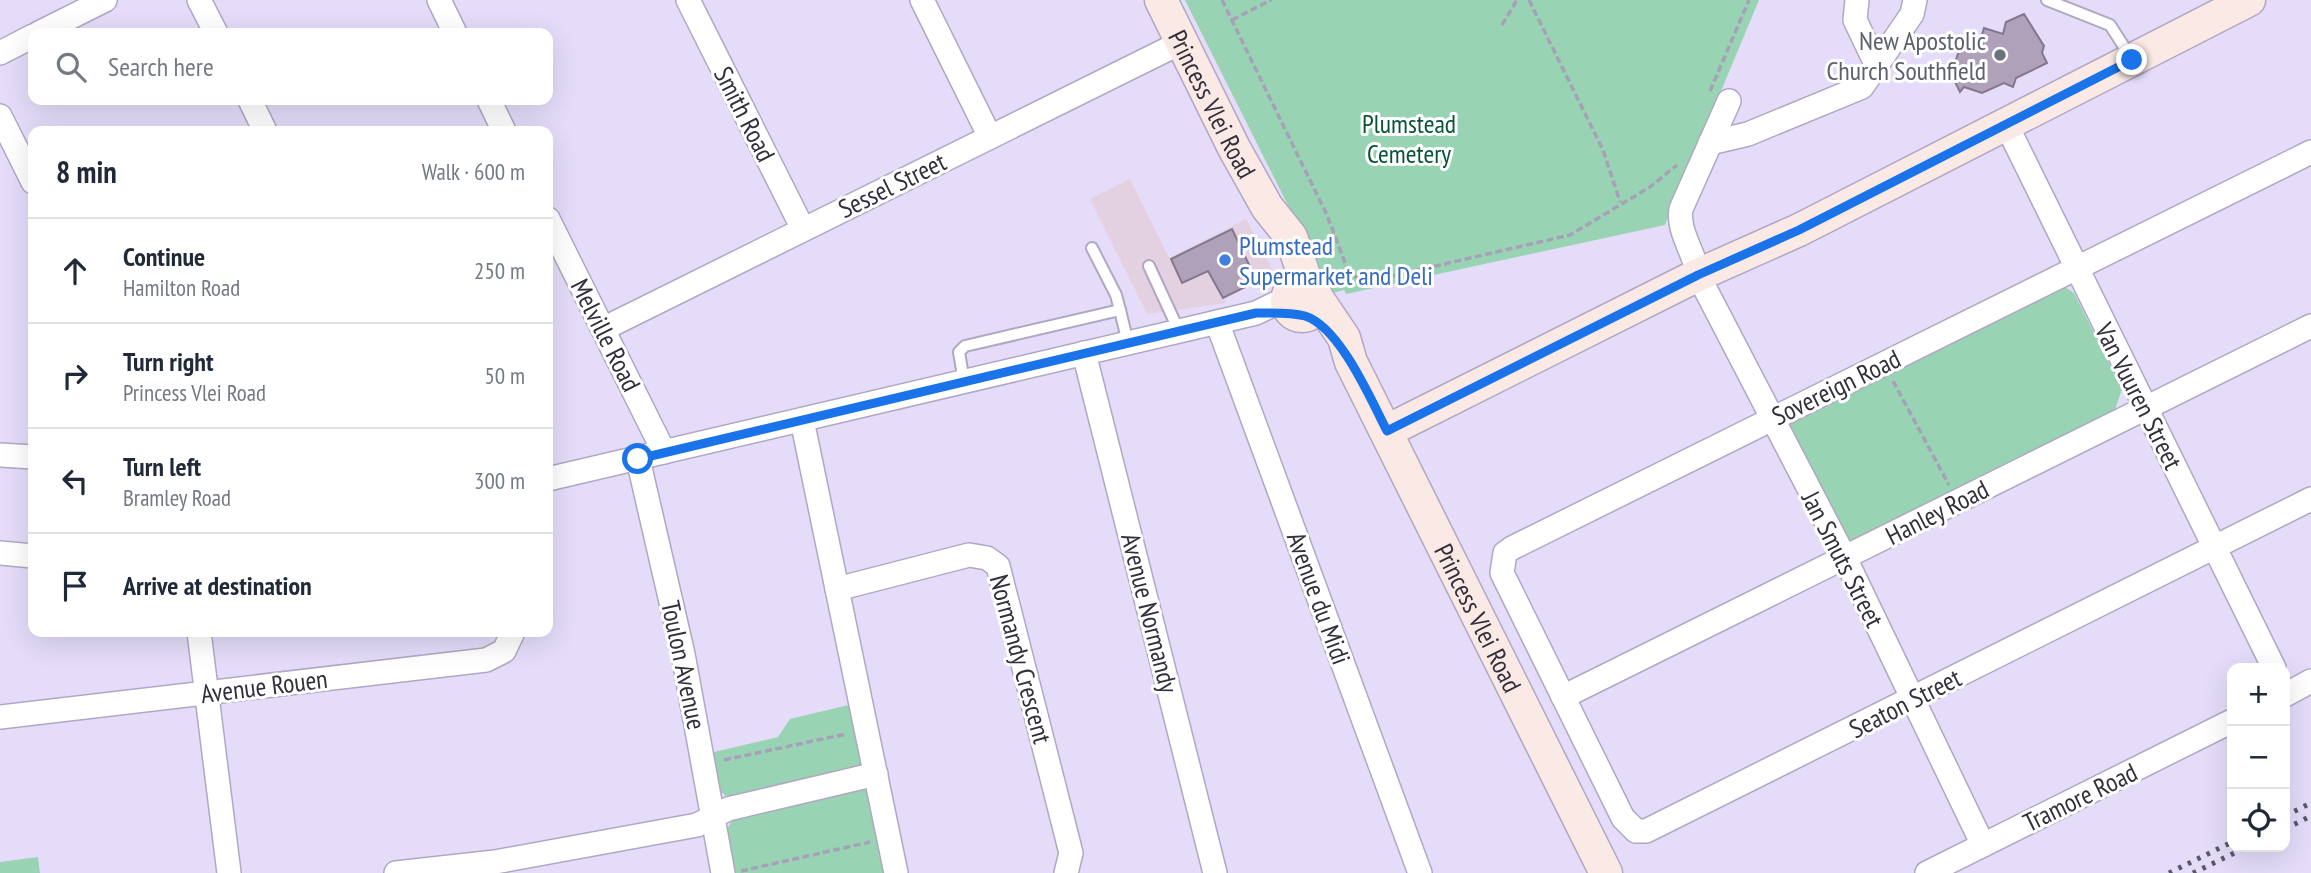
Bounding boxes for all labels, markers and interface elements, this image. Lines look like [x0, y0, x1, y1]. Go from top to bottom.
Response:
street label: Princess Vlei Road [1162, 24, 1264, 184]
place label: New Apostolic Church Southfield [1826, 24, 1986, 87]
search box [28, 28, 553, 105]
route end [2116, 44, 2147, 75]
marker: New Apostolic Church Southfield [1992, 47, 2008, 63]
icon: search [52, 48, 90, 86]
text: Search here [108, 50, 214, 83]
street label: Smith Road [707, 61, 783, 167]
park label: Plumstead Cemetery [1362, 107, 1456, 170]
street label: Sessel Street [833, 145, 951, 225]
text: 8 min [56, 152, 117, 191]
text: Walk · 600 m [422, 157, 525, 186]
place label: Plumstead Supermarket and Deli [1239, 229, 1433, 292]
text: Continue [123, 240, 205, 273]
icon: ahead [56, 252, 94, 290]
marker: Plumstead Supermarket and Deli [1217, 252, 1233, 268]
text: 250 m [474, 256, 525, 285]
text: Hamilton Road [123, 273, 240, 302]
street label: Melville Road [564, 273, 648, 397]
street label: Van Vuuren Street [2088, 316, 2190, 475]
street label: Sovereign Road [1766, 342, 1906, 432]
text: Turn right [123, 345, 214, 378]
icon: right [56, 357, 94, 395]
text: 50 m [484, 361, 525, 390]
text: Princess Vlei Road [123, 378, 266, 407]
route start [622, 443, 653, 474]
text: Turn left [123, 450, 201, 483]
icon: left [56, 462, 94, 500]
text: 300 m [474, 466, 525, 495]
street label: Hanley Road [1880, 472, 1994, 552]
text: Bramley Road [123, 483, 231, 512]
street label: Jan Smuts Street [1794, 485, 1891, 633]
street label: Avenue du Midi [1280, 527, 1358, 669]
street label: Avenue Normandy [1114, 530, 1186, 696]
street label: Princess Vlei Road [1428, 538, 1529, 697]
icon: arrive [56, 567, 94, 605]
text: Arrive at destination [123, 569, 312, 602]
street label: Normandy Crescent [983, 571, 1059, 747]
street label: Toulon Avenue [654, 598, 714, 732]
street label: Seaton Street [1844, 661, 1966, 745]
street label: Avenue Rouen [199, 662, 329, 710]
map controls [2227, 663, 2290, 852]
button: + [2227, 663, 2290, 726]
button: − [2227, 726, 2290, 789]
street label: Tramore Road [2018, 755, 2142, 839]
button: locate [2227, 789, 2290, 852]

